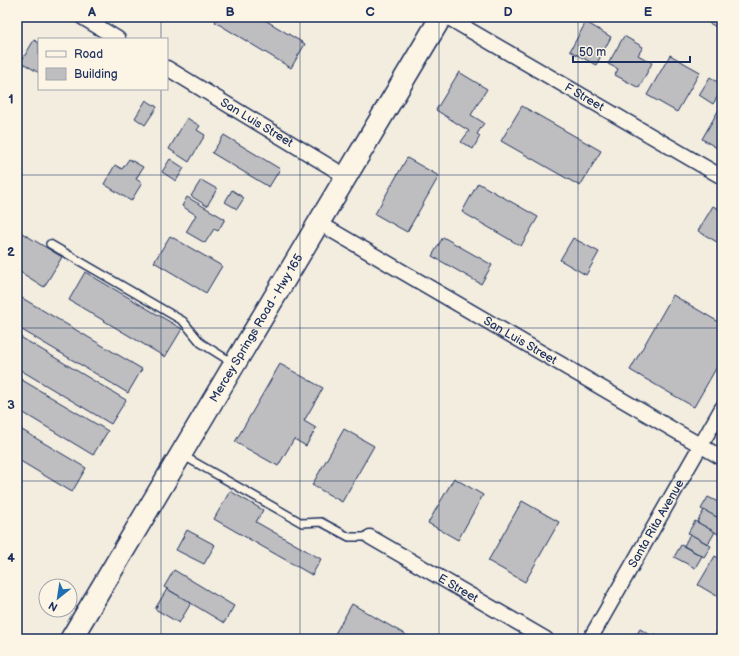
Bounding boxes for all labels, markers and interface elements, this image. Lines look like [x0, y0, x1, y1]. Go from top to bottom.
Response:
text: A [87, 4, 96, 20]
text: B [225, 4, 235, 20]
text: C [365, 4, 375, 20]
text: D [503, 4, 513, 20]
text: E [644, 4, 653, 20]
legend [38, 38, 168, 90]
scale bar [573, 38, 690, 64]
text: 50 m [579, 45, 606, 60]
text: Road [74, 47, 103, 62]
text: Building [74, 67, 118, 82]
street label: F Street [562, 80, 607, 114]
text: 1 [8, 91, 14, 107]
street label: San Luis Street [218, 95, 296, 150]
text: 2 [7, 244, 15, 260]
street label: Mercey Springs Road - Hwy 165 [206, 251, 306, 405]
street label: San Luis Street [481, 313, 560, 368]
text: 3 [7, 397, 15, 413]
street label: Santa Rita Avenue [625, 477, 687, 570]
text: 4 [7, 550, 15, 566]
street label: E Street [435, 571, 481, 606]
north arrow [38, 578, 78, 618]
text: N [46, 599, 60, 614]

